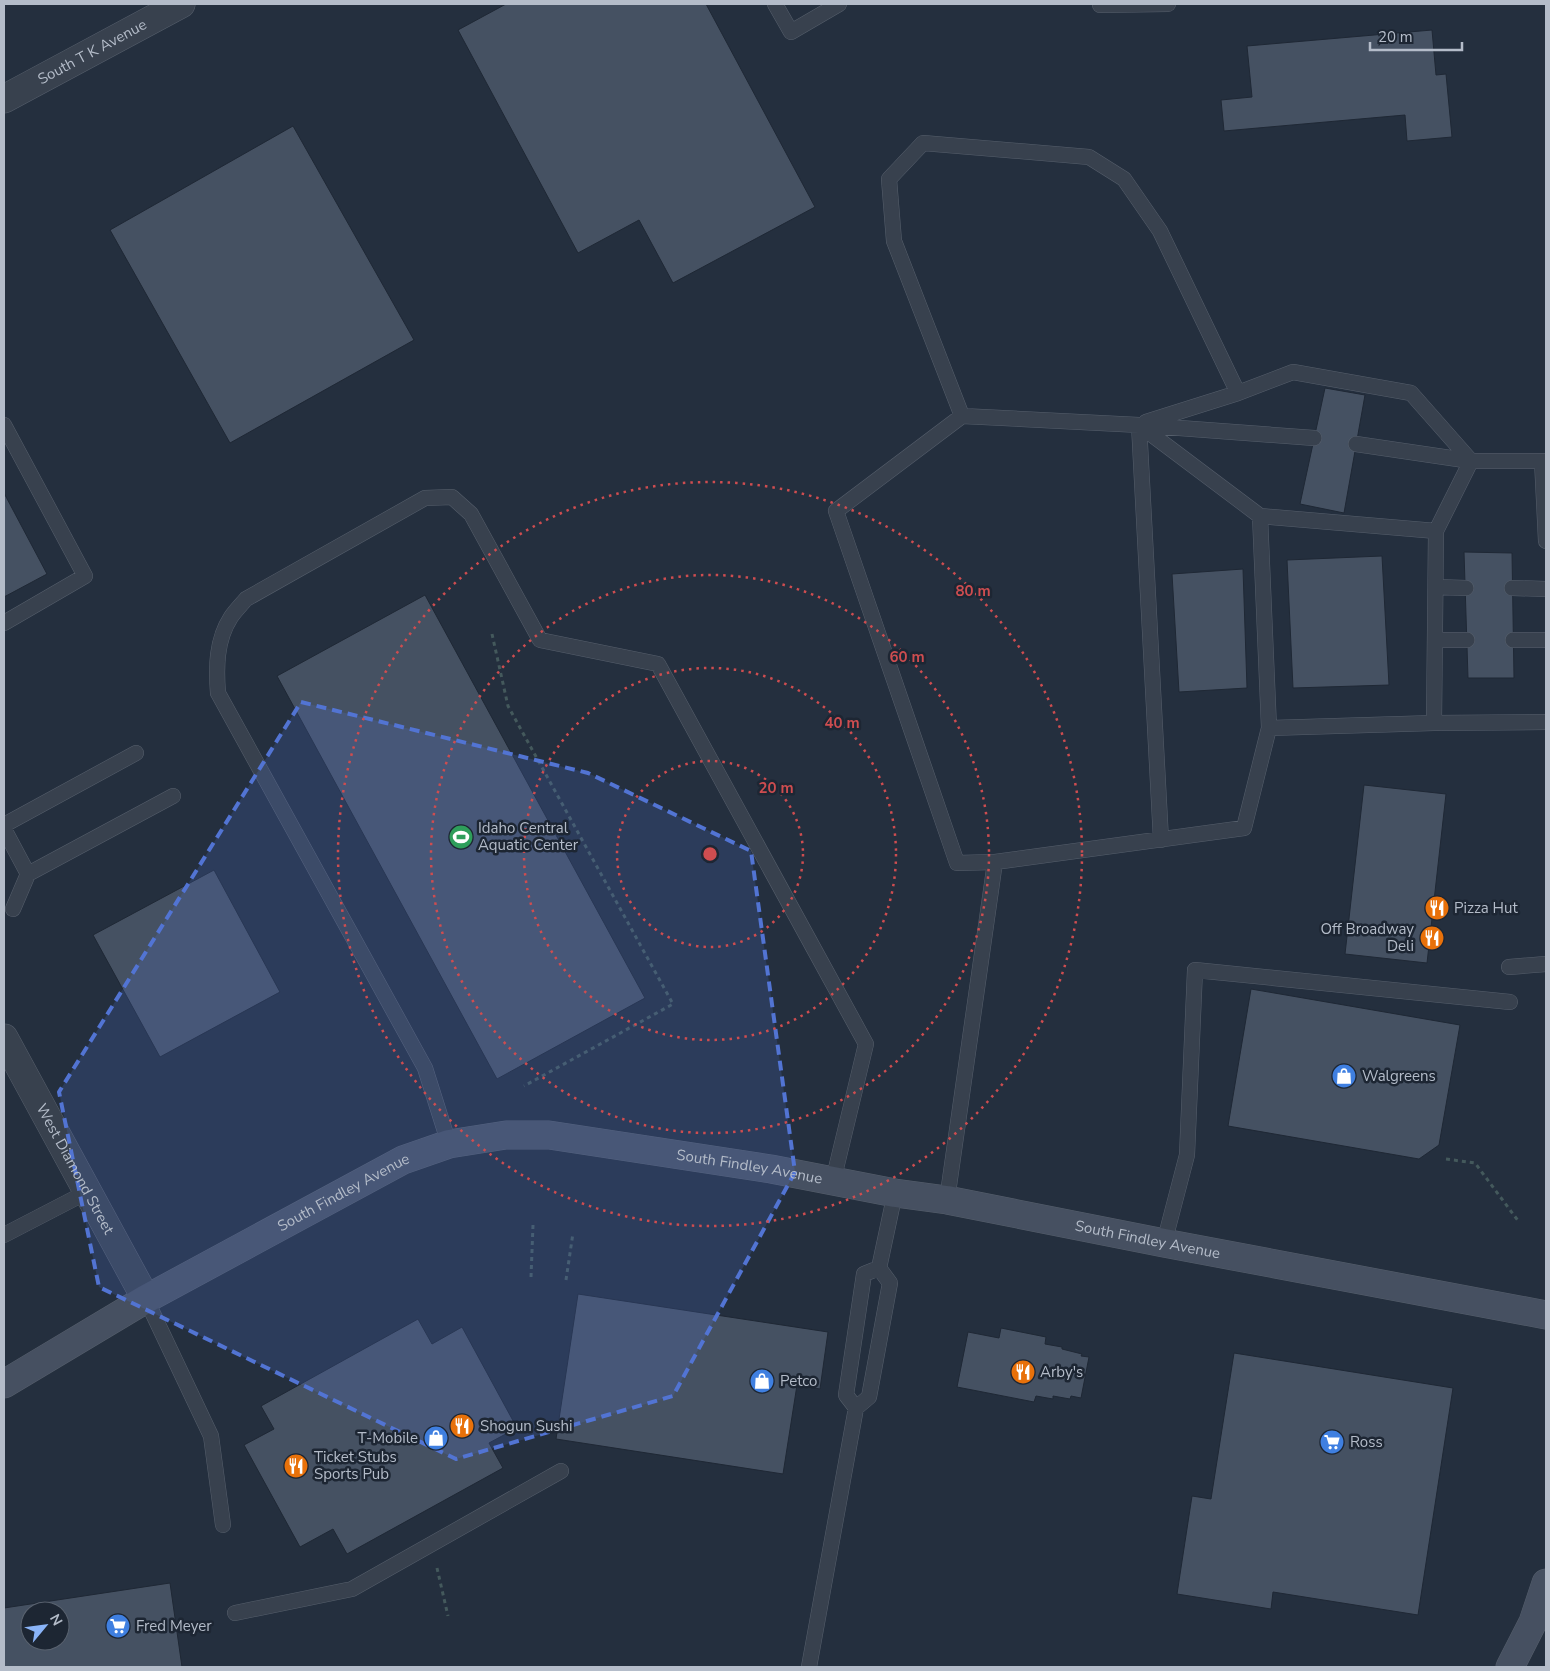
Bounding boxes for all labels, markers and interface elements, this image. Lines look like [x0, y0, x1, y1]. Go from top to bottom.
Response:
street label: South T K Avenue [34, 14, 150, 89]
scale bar [1370, 20, 1462, 52]
text: 20 m [1378, 27, 1413, 47]
text: 80 m [955, 581, 991, 601]
text: 60 m [889, 647, 925, 667]
text: 40 m [824, 713, 860, 733]
text: 20 m [758, 778, 794, 798]
place label: Idaho Central Aquatic Center [478, 818, 579, 855]
sports icon: Idaho Central Aquatic Center [448, 824, 474, 850]
centre of rings [701, 845, 719, 863]
restaurant icon: Pizza Hut [1424, 895, 1450, 921]
place label: Pizza Hut [1454, 898, 1518, 918]
place label: Off Broadway Deli [1320, 919, 1414, 956]
restaurant icon: Off Broadway Deli [1419, 925, 1445, 951]
shop icon: Walgreens [1331, 1063, 1357, 1089]
place label: Walgreens [1362, 1066, 1436, 1086]
street label: West Diamond Street [32, 1100, 119, 1238]
street label: South Findley Avenue [675, 1145, 824, 1189]
street label: South Findley Avenue [274, 1149, 412, 1236]
street label: South Findley Avenue [1073, 1216, 1222, 1263]
restaurant icon: Arby's [1010, 1359, 1036, 1385]
place label: Arby's [1040, 1362, 1083, 1382]
shop icon: Petco [749, 1368, 775, 1394]
place label: Petco [780, 1371, 817, 1391]
restaurant icon: Shogun Sushi [449, 1413, 475, 1439]
place label: Shogun Sushi [480, 1416, 573, 1436]
shop icon: T-Mobile [423, 1425, 449, 1451]
place label: T-Mobile [358, 1428, 418, 1448]
supermarket icon: Ross [1319, 1429, 1345, 1455]
place label: Ross [1350, 1432, 1383, 1452]
place label: Ticket Stubs Sports Pub [314, 1447, 397, 1484]
restaurant icon: Ticket Stubs Sports Pub [283, 1453, 309, 1479]
north arrow [20, 1601, 70, 1651]
text: N [45, 1611, 67, 1629]
supermarket icon: Fred Meyer [105, 1613, 131, 1639]
place label: Fred Meyer [136, 1616, 212, 1636]

